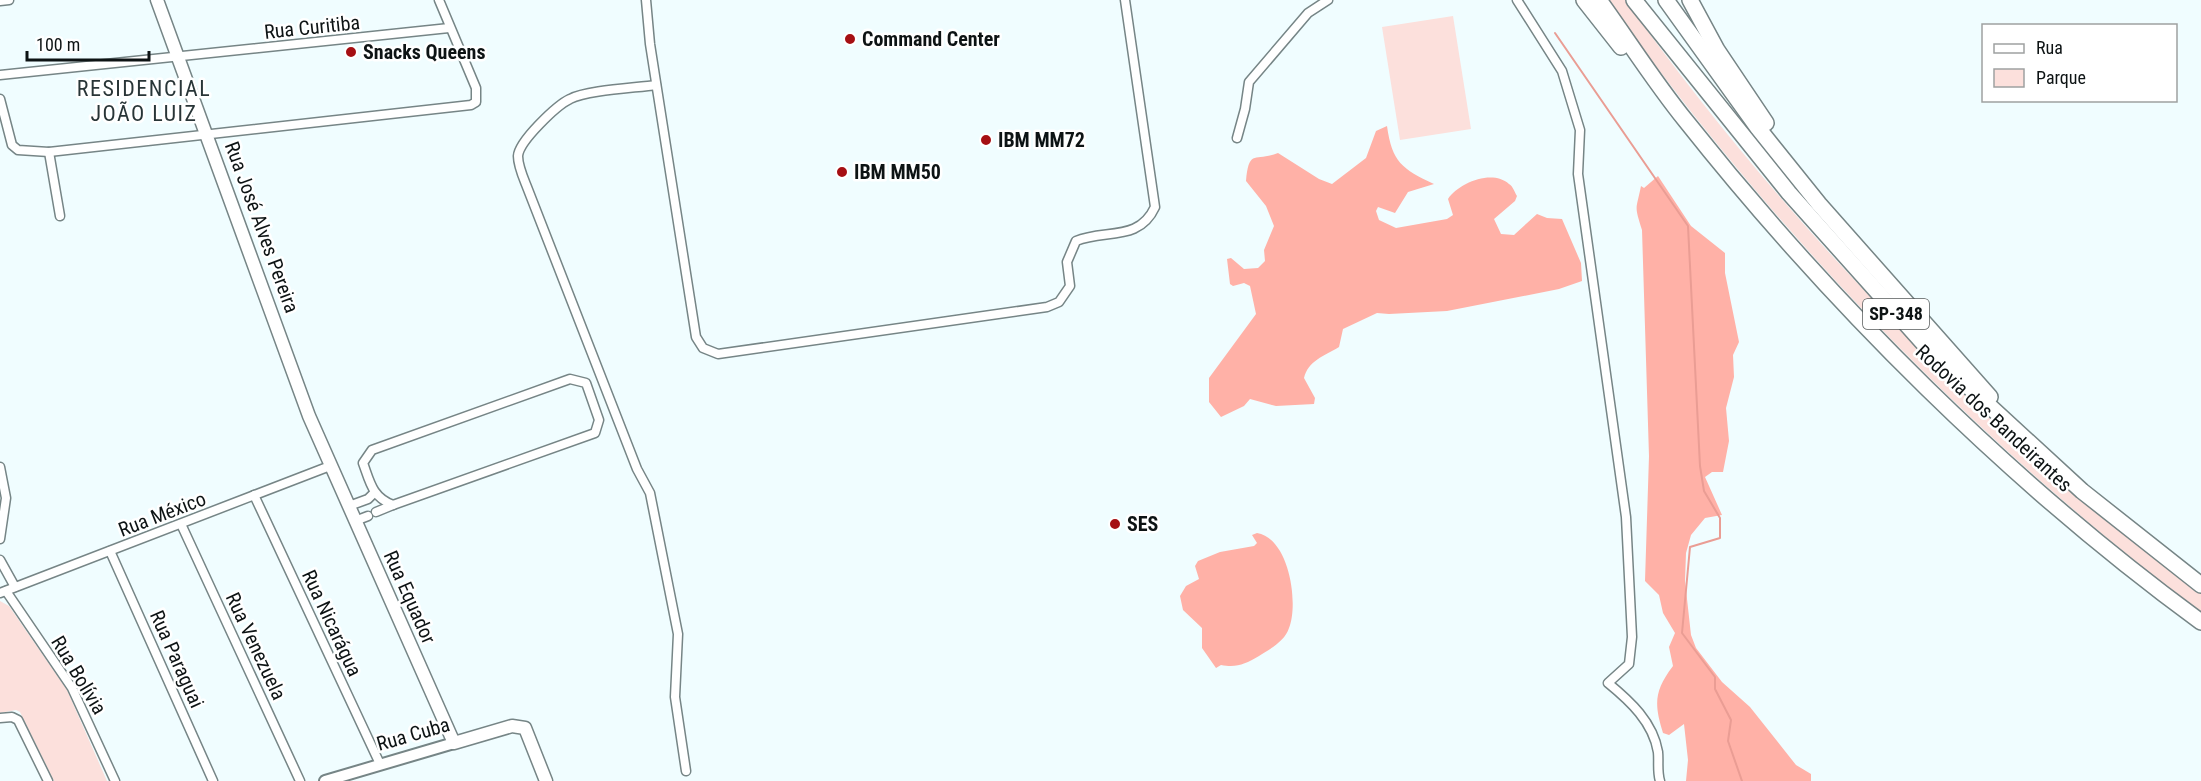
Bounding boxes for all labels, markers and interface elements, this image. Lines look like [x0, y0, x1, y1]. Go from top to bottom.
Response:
street label: Rua Curitiba [263, 10, 361, 44]
scale bar [27, 24, 148, 62]
legend [1982, 24, 2177, 102]
place label: Command Center [862, 27, 1000, 51]
marker: Command Center [843, 32, 857, 46]
text: 100 m [36, 34, 80, 55]
text: Rua [2036, 37, 2063, 58]
place label: Snacks Queens [363, 40, 485, 64]
marker: Snacks Queens [344, 45, 358, 59]
text: Parque [2036, 67, 2086, 88]
district label: RESIDENCIAL JOÃO LUIZ [77, 76, 211, 126]
place label: IBM MM72 [998, 128, 1085, 152]
marker: IBM MM72 [979, 133, 993, 147]
street label: Rua José Alves Pereira [220, 138, 304, 316]
place label: IBM MM50 [854, 160, 941, 184]
marker: IBM MM50 [835, 165, 849, 179]
road number: SP-348 [1863, 299, 1929, 329]
street label: Rodovia dos Bandeirantes [1911, 339, 2077, 497]
street label: Rua México [115, 486, 209, 542]
place label: SES [1127, 512, 1159, 536]
marker: SES [1108, 517, 1122, 531]
street label: Rua Equador [379, 547, 441, 647]
street label: Rua Nicarágua [297, 566, 367, 680]
street label: Rua Venezuela [221, 589, 291, 703]
street label: Rua Paraguai [145, 607, 209, 711]
street label: Rua Bolívia [46, 631, 112, 719]
street label: Rua Cuba [374, 712, 452, 756]

